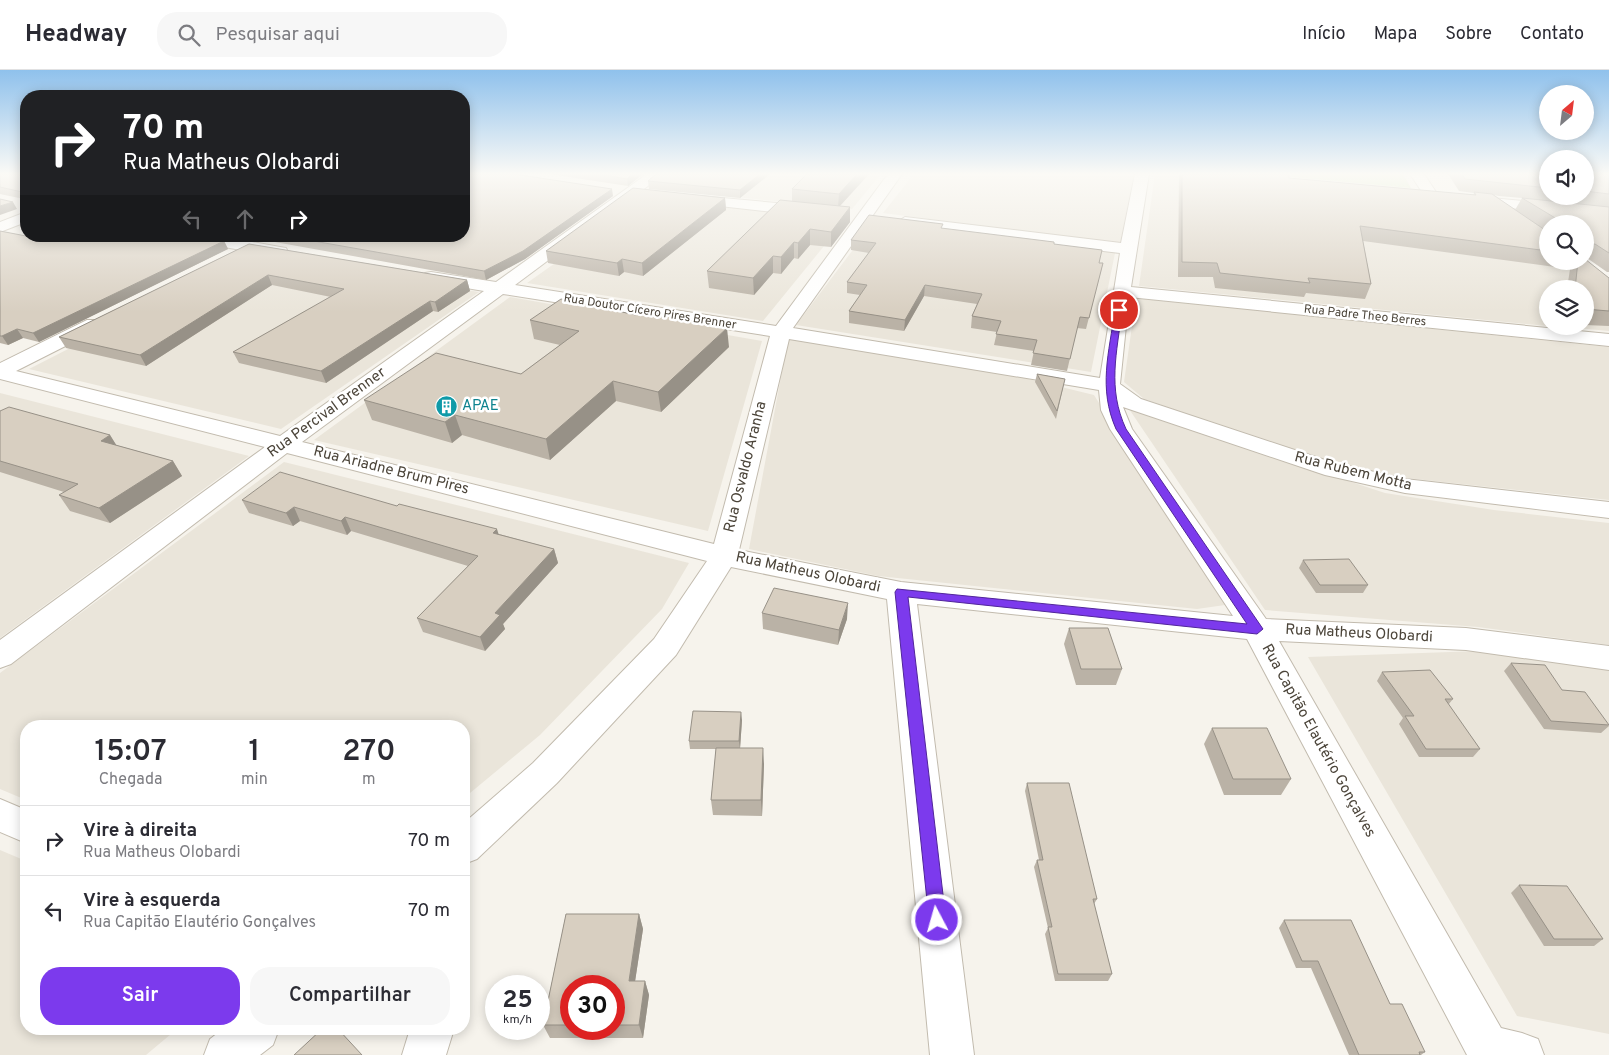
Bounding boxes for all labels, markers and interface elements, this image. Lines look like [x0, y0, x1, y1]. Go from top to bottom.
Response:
search box [157, 12, 507, 57]
text: Headway [25, 20, 127, 50]
icon: search [175, 21, 203, 49]
text: Pesquisar aqui [215, 23, 340, 47]
text: Início [1302, 23, 1346, 46]
text: Mapa [1374, 23, 1417, 46]
text: Sobre [1445, 23, 1492, 46]
text: Contato [1520, 23, 1584, 46]
north arrow [1539, 85, 1594, 140]
map controls [1539, 85, 1594, 335]
text: 70 m [123, 107, 204, 151]
icon: right [40, 110, 105, 175]
text: Rua Matheus Olobardi [123, 150, 340, 177]
button: sound [1539, 150, 1594, 205]
icon: left [178, 205, 206, 233]
icon: ahead [231, 205, 259, 233]
icon: right [284, 205, 312, 233]
button: search [1539, 215, 1594, 270]
button: layers [1539, 280, 1594, 335]
pin [1098, 289, 1140, 331]
street label: Rua Doutor Cícero Pires Brenner [562, 290, 738, 334]
icon: arrive [1105, 296, 1133, 324]
street label: Rua Padre Theo Berres [1303, 302, 1427, 330]
street label: Rua Percival Brenner [264, 364, 390, 462]
building icon: APAE [434, 394, 458, 418]
place label: APAE [462, 397, 499, 416]
street label: Rua Osvaldo Aranha [720, 399, 772, 535]
street label: Rua Ariadne Brum Pires [311, 442, 471, 500]
street label: Rua Rubem Motta [1292, 448, 1414, 496]
street label: Rua Matheus Olobardi [734, 548, 882, 598]
street label: Rua Matheus Olobardi [1285, 621, 1433, 647]
street label: Rua Capitão Elautério Gonçalves [1257, 641, 1379, 841]
text: 15:07 [94, 734, 167, 771]
text: 1 [249, 734, 260, 771]
text: 270 [342, 734, 395, 771]
text: Chegada [99, 770, 162, 790]
text: min [241, 770, 268, 790]
text: m [362, 770, 376, 790]
text: Vire à direita [83, 819, 197, 843]
icon: right [40, 827, 68, 855]
text: 70 m [408, 829, 450, 853]
text: Rua Matheus Olobardi [83, 843, 241, 863]
text: Vire à esquerda [83, 889, 221, 913]
position arrow [910, 893, 962, 945]
icon: left [40, 897, 68, 925]
text: 70 m [408, 899, 450, 923]
text: Rua Capitão Elautério Gonçalves [83, 913, 316, 933]
button: Sair [40, 967, 240, 1025]
button: Compartilhar [250, 967, 450, 1025]
speed limit sign: 30 [560, 975, 625, 1040]
text: 25 [502, 985, 533, 1017]
text: km/h [503, 1012, 532, 1028]

